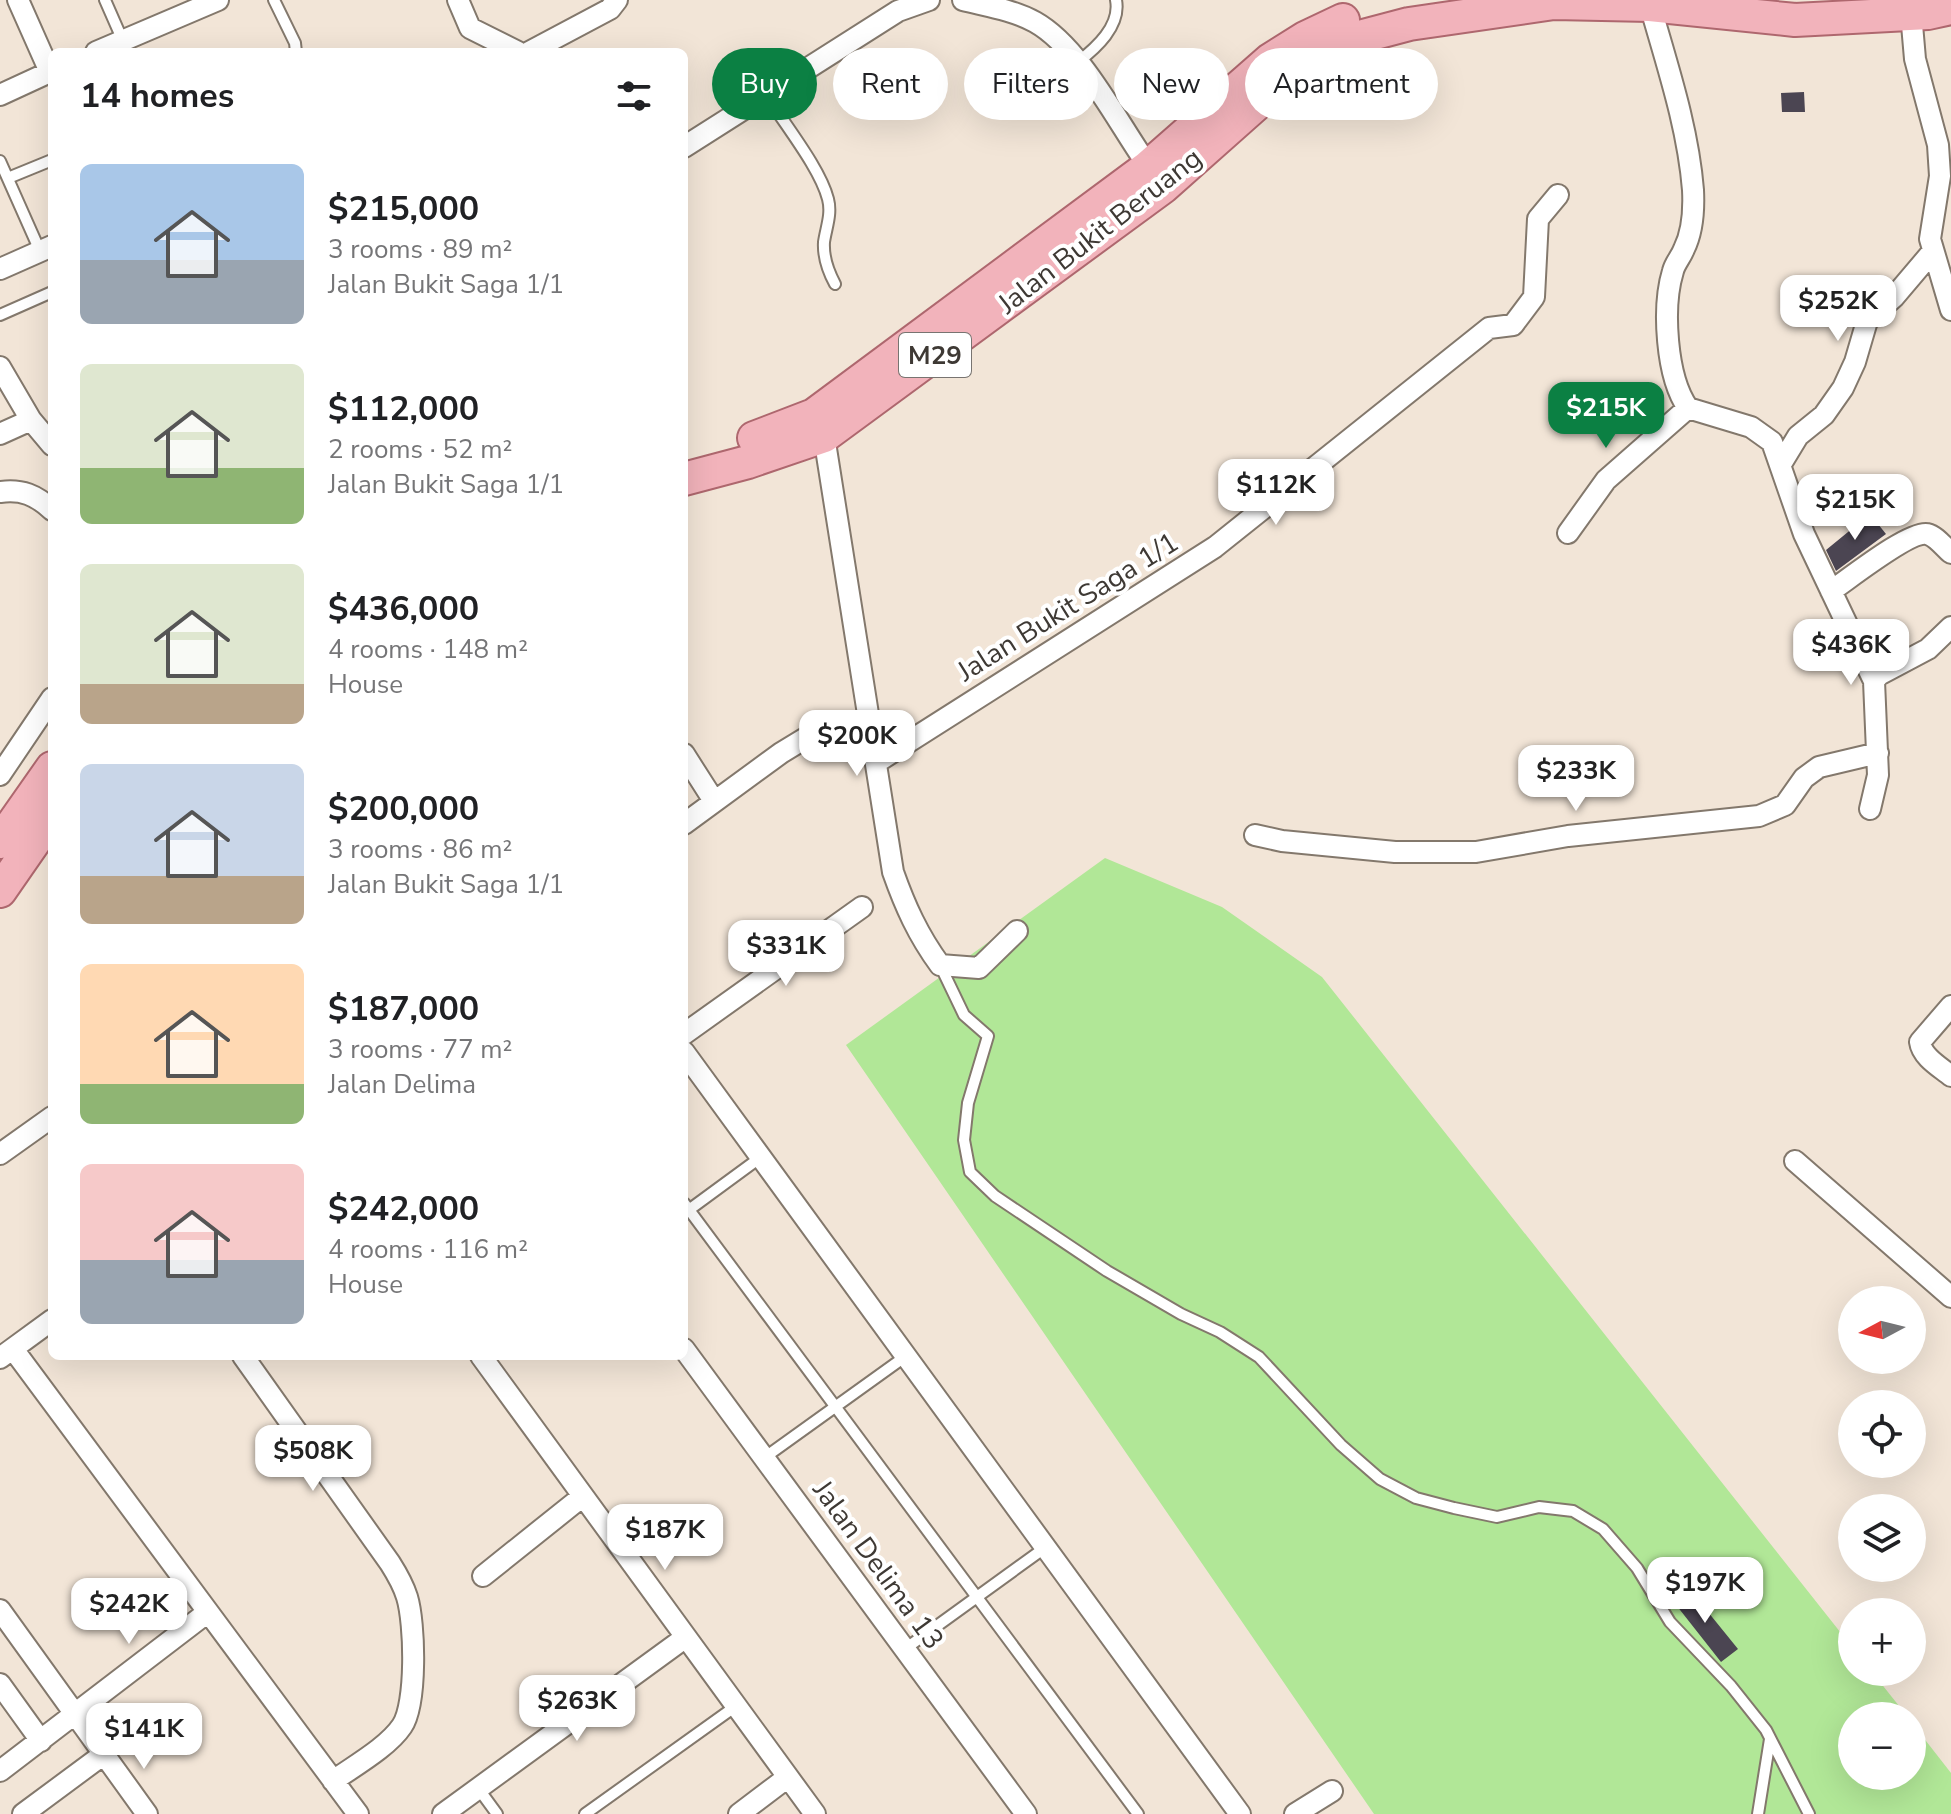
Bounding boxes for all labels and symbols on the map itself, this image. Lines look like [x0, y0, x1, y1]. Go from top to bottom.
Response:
street label: Jalan Bukit Beruang [989, 139, 1210, 323]
pin: $252K [1782, 275, 1894, 343]
road number: M29 [899, 333, 971, 377]
pin: $215K [1550, 382, 1662, 450]
pin: $112K [1220, 459, 1332, 527]
pin: $215K [1799, 474, 1911, 542]
street label: Jalan Bukit Saga 1/1 [949, 524, 1186, 691]
pin: $436K [1795, 619, 1907, 687]
pin: $200K [801, 710, 913, 778]
pin: $233K [1520, 745, 1632, 813]
pin: $331K [730, 920, 842, 988]
north arrow [1838, 1286, 1926, 1374]
pin: $508K [257, 1425, 369, 1493]
street label: Jalan Delima 13 [803, 1472, 952, 1657]
pin: $187K [609, 1504, 721, 1572]
pin: $197K [1649, 1557, 1761, 1625]
pin: $242K [73, 1578, 185, 1646]
pin: $263K [521, 1675, 633, 1743]
pin: $141K [88, 1703, 200, 1771]

